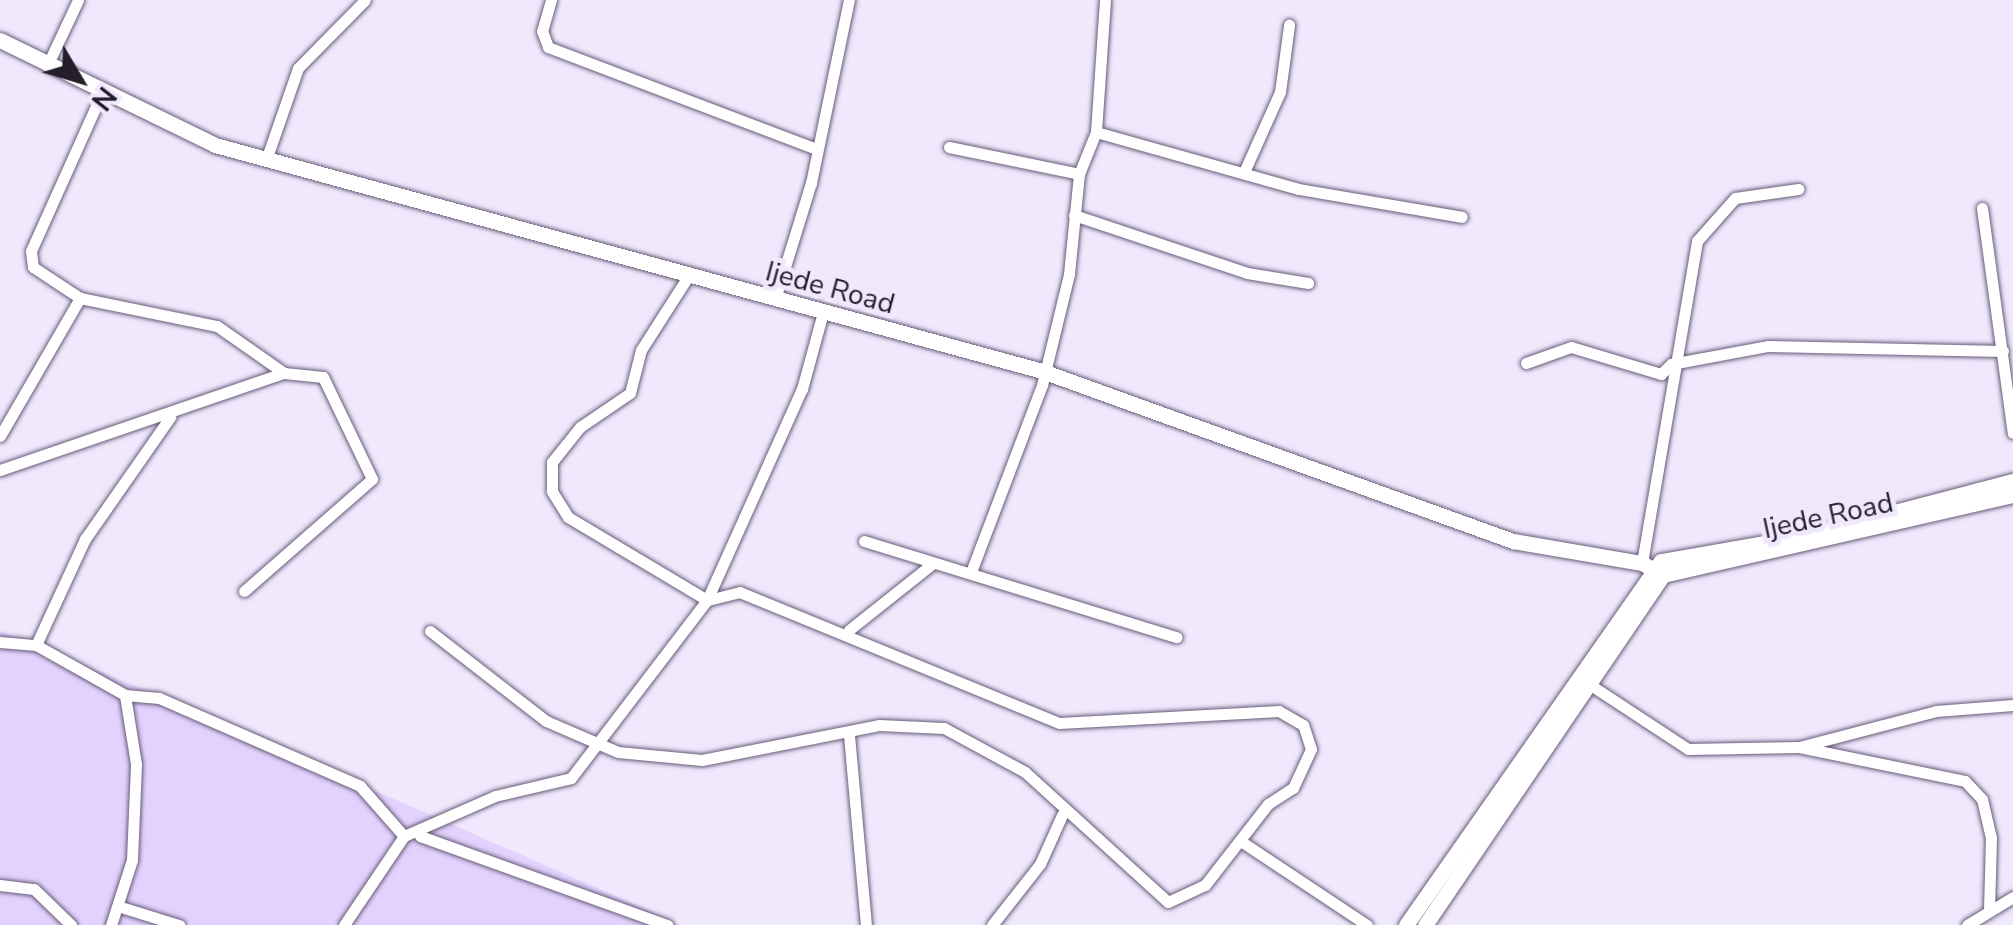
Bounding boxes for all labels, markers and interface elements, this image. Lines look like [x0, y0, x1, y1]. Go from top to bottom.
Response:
north arrow [30, 30, 130, 130]
text: N [82, 79, 125, 118]
street label: Ijede Road [762, 255, 898, 321]
street label: Ijede Road [1760, 486, 1896, 546]

